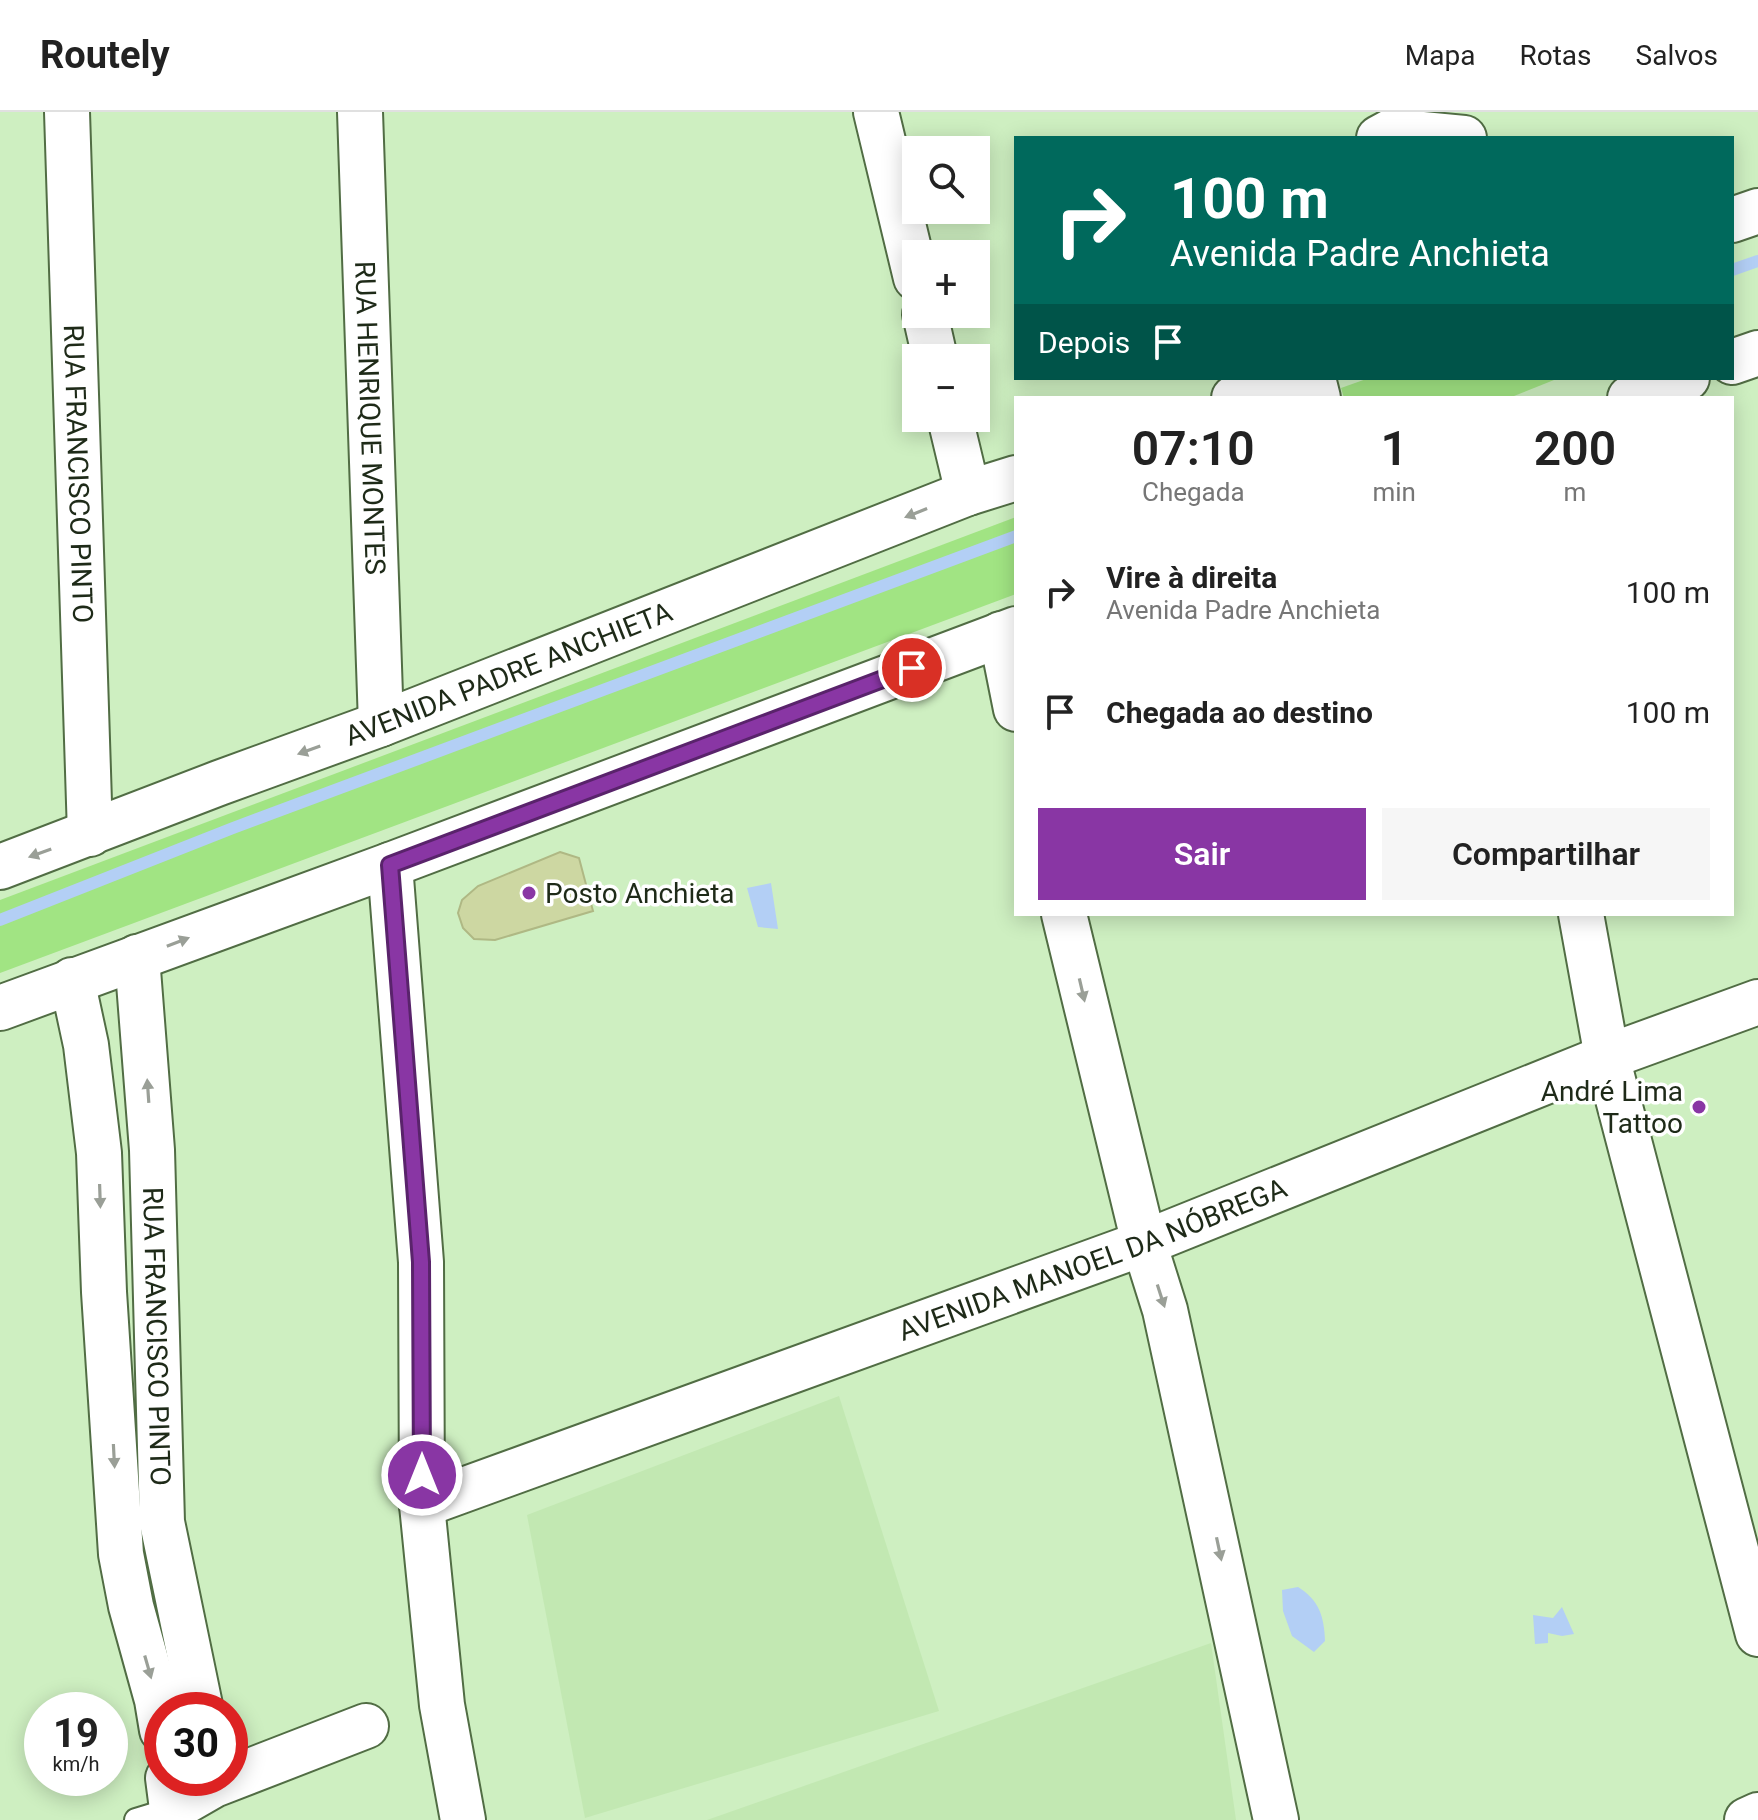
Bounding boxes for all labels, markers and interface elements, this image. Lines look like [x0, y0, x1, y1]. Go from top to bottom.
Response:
text: Routely [40, 33, 170, 77]
text: Mapa [1405, 39, 1475, 72]
text: Rotas [1519, 39, 1592, 72]
text: Salvos [1636, 39, 1718, 72]
map controls [902, 136, 990, 432]
button: search [902, 136, 990, 224]
text: 100 m [1170, 166, 1329, 232]
icon: right [1038, 168, 1142, 272]
text: Avenida Padre Anchieta [1170, 233, 1550, 275]
button: + [902, 240, 990, 328]
street label: RUA HENRIQUE MONTES [349, 260, 392, 575]
icon: arrive [1146, 320, 1190, 364]
street label: RUA FRANCISCO PINTO [57, 324, 100, 624]
text: Depois [1038, 325, 1130, 360]
button: − [902, 344, 990, 432]
text: 07:10 [1132, 420, 1255, 477]
text: 1 [1381, 420, 1408, 477]
text: 200 [1534, 420, 1616, 477]
text: Chegada [1142, 477, 1245, 507]
text: min [1372, 477, 1416, 507]
text: m [1564, 477, 1586, 507]
one-way arrow [904, 507, 928, 520]
text: Vire à direita [1106, 560, 1277, 595]
icon: right [1038, 570, 1082, 614]
text: 100 m [1626, 575, 1710, 610]
street label: AVENIDA PADRE ANCHIETA [340, 595, 677, 752]
text: Avenida Padre Anchieta [1106, 595, 1380, 625]
pin [878, 634, 946, 702]
icon: arrive [890, 646, 934, 690]
icon: arrive [1038, 690, 1082, 734]
text: Chegada ao destino [1106, 695, 1373, 730]
text: 100 m [1626, 695, 1710, 730]
one-way arrow [297, 744, 321, 757]
button: Sair [1038, 808, 1366, 900]
button: Compartilhar [1382, 808, 1710, 900]
one-way arrow [28, 847, 52, 860]
place label: Posto Anchieta [545, 877, 735, 910]
marker: Posto Anchieta [520, 884, 538, 902]
one-way arrow [166, 935, 190, 948]
one-way arrow [1077, 978, 1089, 1003]
place label: André Lima Tattoo [1541, 1075, 1683, 1140]
one-way arrow [141, 1078, 154, 1103]
marker: André Lima Tattoo [1690, 1098, 1708, 1116]
street label: AVENIDA MANOEL DA NÓBREGA [894, 1171, 1291, 1347]
one-way arrow [94, 1184, 107, 1209]
street label: RUA FRANCISCO PINTO [137, 1187, 178, 1486]
one-way arrow [1155, 1284, 1168, 1308]
position arrow [380, 1433, 464, 1517]
one-way arrow [107, 1444, 120, 1469]
one-way arrow [1213, 1537, 1226, 1562]
one-way arrow [142, 1656, 155, 1680]
speed limit sign: 30 [144, 1692, 248, 1796]
text: 19 [53, 1710, 99, 1757]
text: km/h [53, 1752, 99, 1776]

